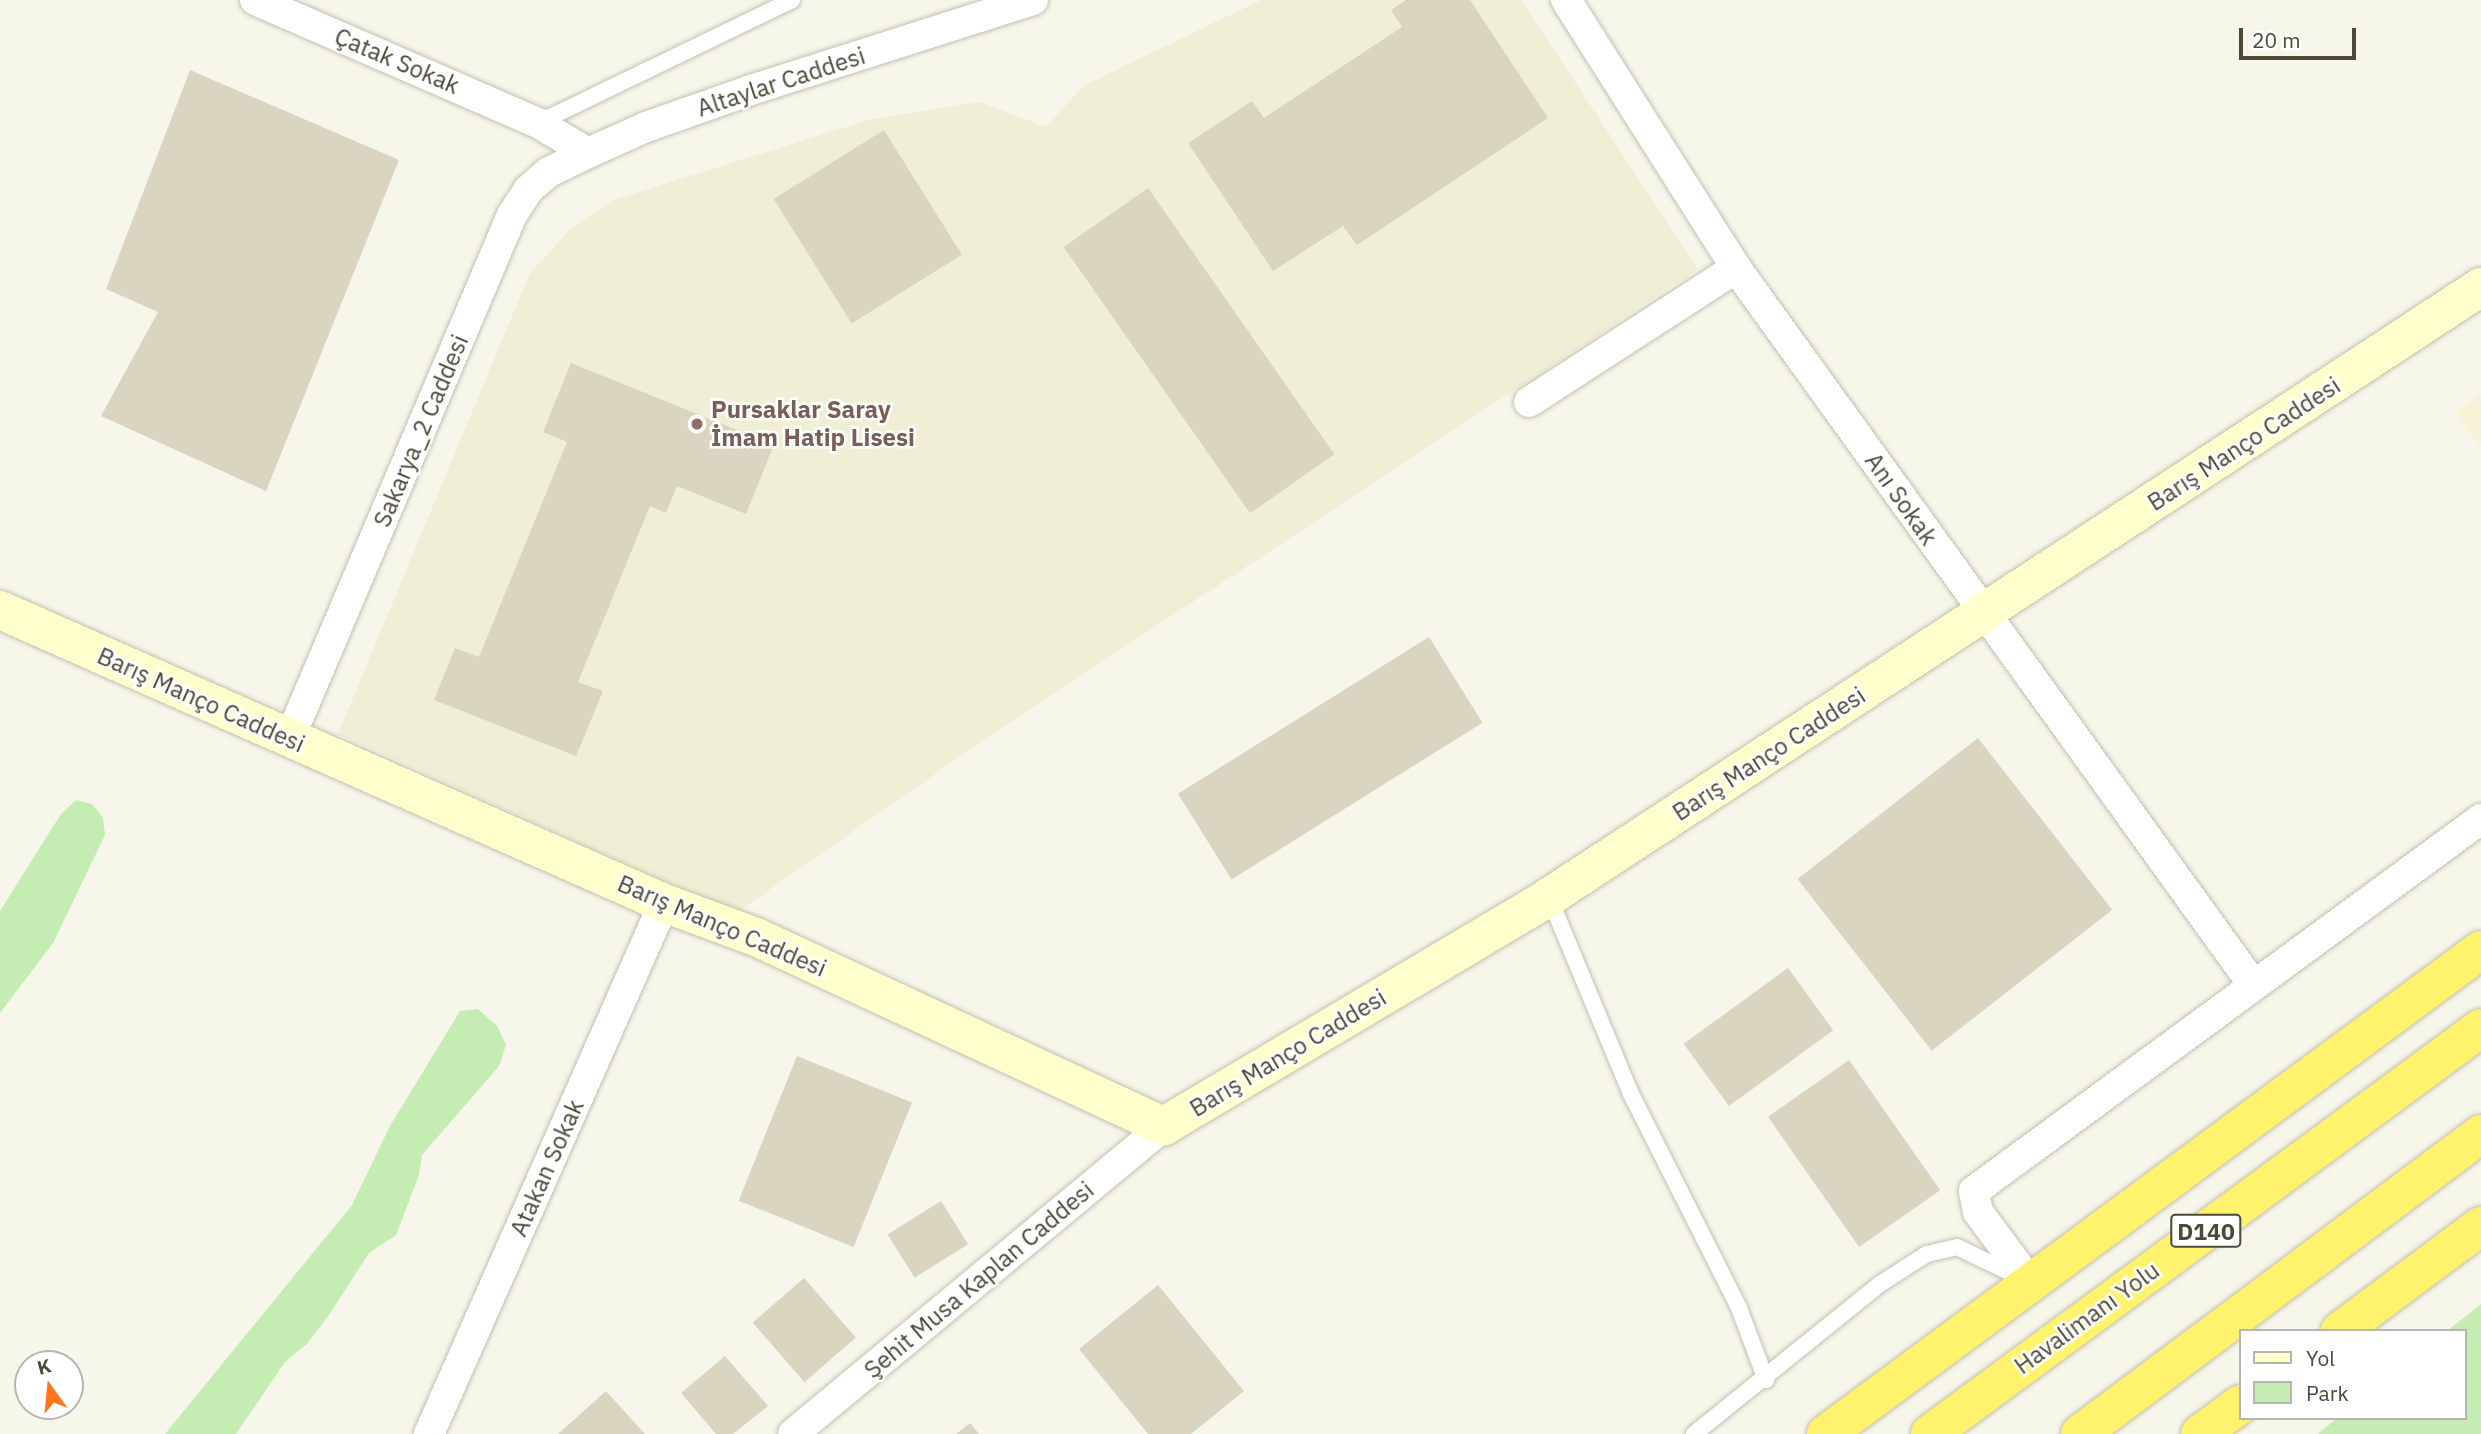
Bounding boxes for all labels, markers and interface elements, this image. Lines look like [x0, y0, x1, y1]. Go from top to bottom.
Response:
scale bar [2243, 14, 2360, 58]
street label: Çatak Sokak [330, 22, 464, 100]
text: 20 m [2252, 26, 2301, 54]
street label: Altaylar Caddesi [693, 41, 869, 123]
street label: Sakarya_2 Caddesi [368, 331, 474, 531]
street label: Barış Manço Caddesi [2142, 371, 2346, 517]
place label: Pursaklar Saray İmam Hatip Lisesi [711, 396, 915, 452]
marker: Pursaklar Saray İmam Hatip Lisesi [689, 416, 705, 432]
street label: Anı Sokak [1859, 447, 1943, 551]
street label: Barış Manço Caddesi [93, 641, 309, 759]
street label: Barış Manço Caddesi [1667, 681, 1871, 827]
street label: Barış Manço Caddesi [613, 869, 831, 983]
street label: Barış Manço Caddesi [1185, 983, 1391, 1123]
street label: Atakan Sokak [504, 1095, 590, 1241]
street label: Şehit Musa Kaplan Caddesi [858, 1176, 1100, 1384]
road number: D140 [2169, 1212, 2243, 1250]
street label: Havalimanı Yolu [2009, 1256, 2165, 1380]
legend [2240, 1329, 2467, 1420]
text: Yol [2306, 1344, 2335, 1372]
north arrow [14, 1350, 84, 1420]
text: K [35, 1353, 54, 1380]
text: Park [2306, 1379, 2349, 1407]

